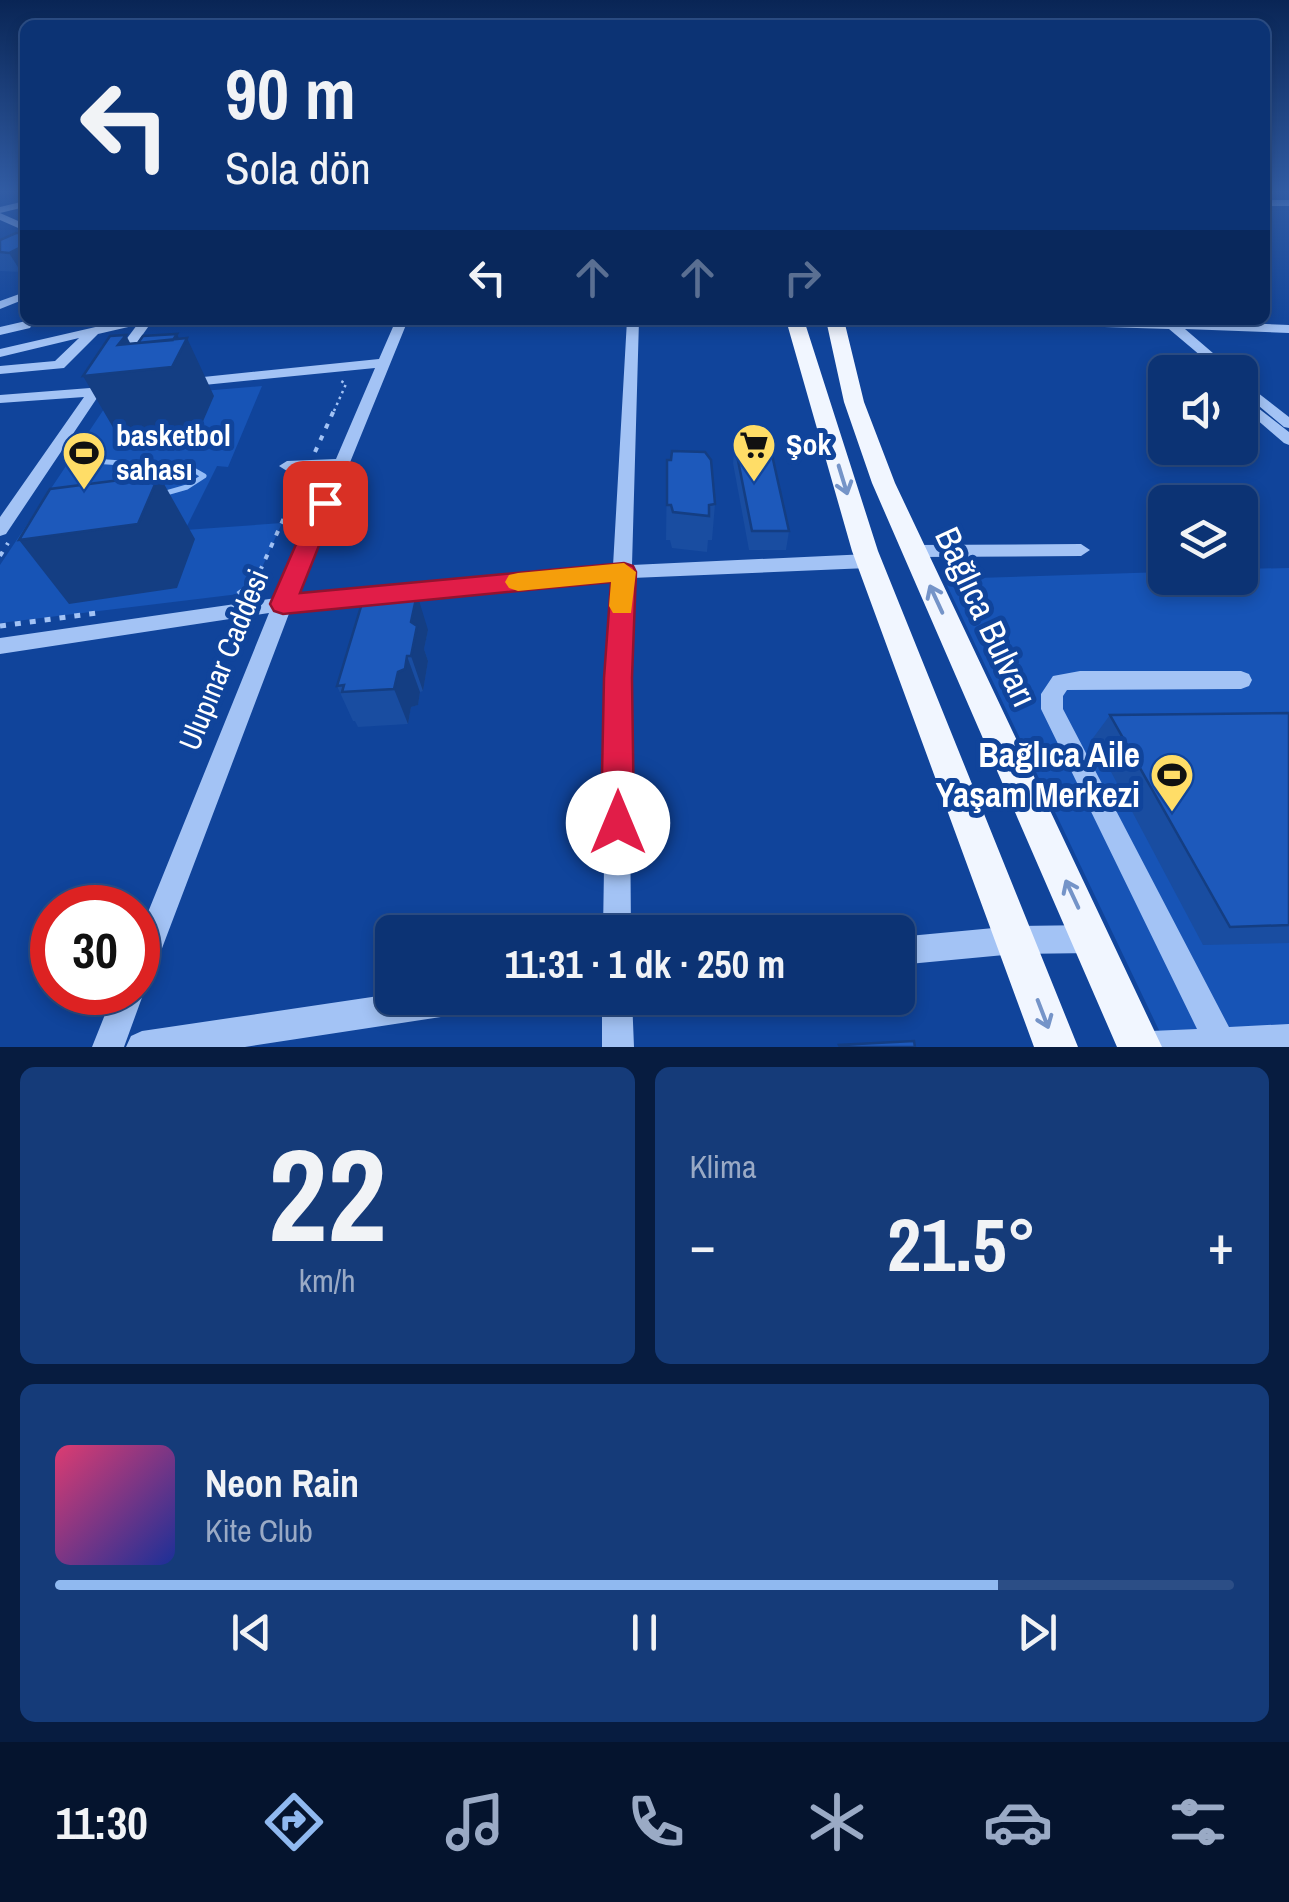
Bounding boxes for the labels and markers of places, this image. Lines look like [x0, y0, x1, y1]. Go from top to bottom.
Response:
place label: basketbol sahası [116, 415, 231, 489]
supermarket icon: Şok [731, 422, 777, 483]
place label: Şok [786, 424, 831, 464]
sports icon: basketbol sahası [61, 430, 107, 491]
pin [283, 461, 368, 546]
place label: Bağlıca Aile Yaşam Merkezi [936, 731, 1140, 818]
sports icon: Bağlıca Aile Yaşam Merkezi [1149, 752, 1195, 813]

